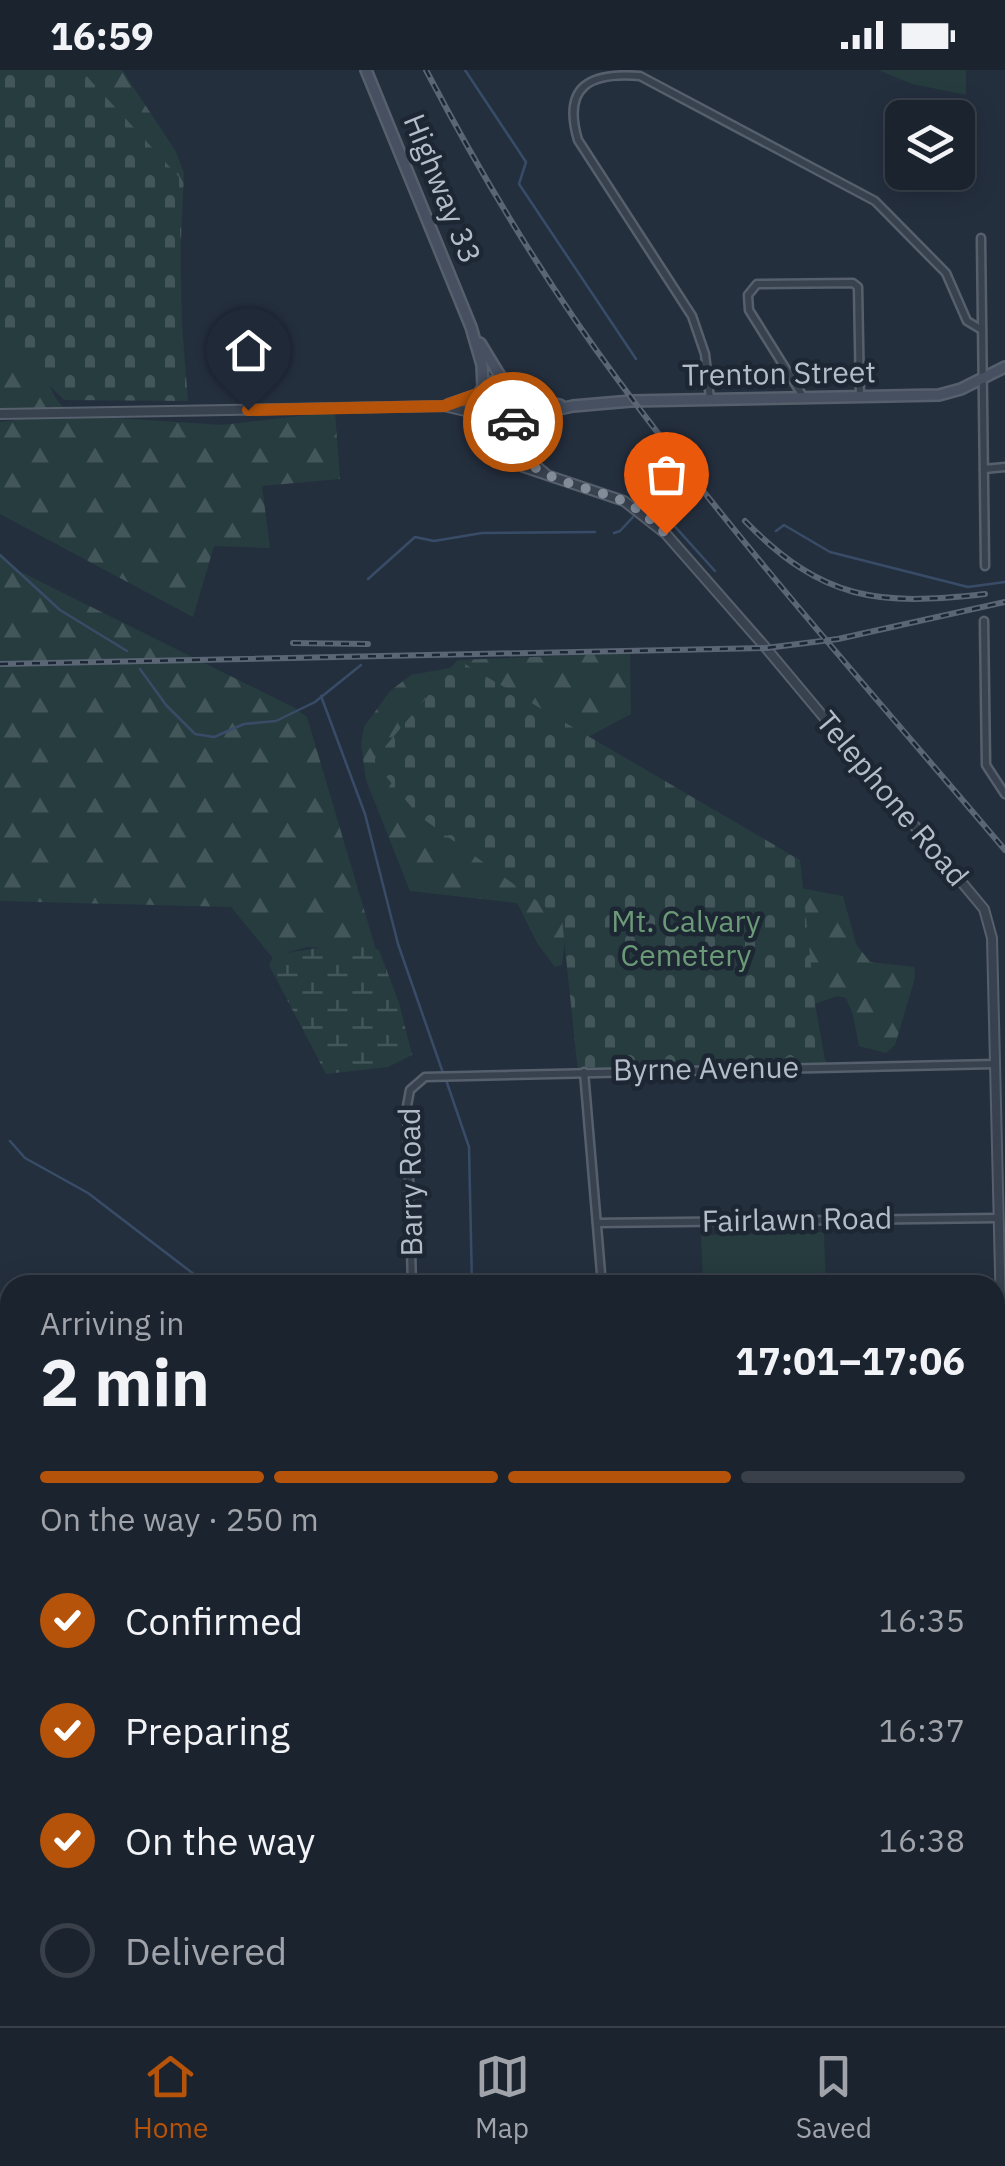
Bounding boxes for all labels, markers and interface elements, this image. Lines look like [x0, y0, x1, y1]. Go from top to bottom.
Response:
text: 16:59 [50, 11, 154, 60]
map controls [885, 100, 975, 190]
button: layers [885, 100, 975, 190]
street label: Highway 33 [396, 108, 491, 269]
pin [206, 308, 291, 411]
icon: home [221, 323, 276, 378]
street label: Trenton Street [682, 351, 876, 394]
courier [463, 372, 563, 472]
icon: car [486, 395, 541, 450]
pin [624, 432, 709, 535]
icon: bag [639, 447, 694, 502]
street label: Telephone Road [808, 702, 978, 894]
park label: Mt. Calvary Cemetery [611, 901, 761, 974]
street label: Byrne Avenue [613, 1046, 799, 1089]
street label: Barry Road [389, 1107, 430, 1257]
street label: Fairlawn Road [701, 1197, 892, 1240]
text: Arriving in [40, 1302, 185, 1344]
text: 17:01–17:06 [735, 1336, 965, 1385]
text: 2 min [40, 1339, 210, 1424]
text: On the way · 250 m [40, 1498, 319, 1540]
icon: check [40, 1593, 95, 1648]
text: Confirmed [125, 1596, 303, 1645]
text: 16:35 [879, 1599, 965, 1641]
icon: check [40, 1703, 95, 1758]
text: Preparing [125, 1706, 290, 1755]
text: 16:37 [879, 1709, 965, 1751]
icon: check [40, 1813, 95, 1868]
text: On the way [125, 1816, 315, 1865]
text: 16:38 [879, 1819, 965, 1861]
text: Delivered [125, 1926, 287, 1975]
tab: Home [133, 2049, 208, 2146]
tab: Map [475, 2049, 530, 2146]
tab: Saved [796, 2049, 872, 2146]

